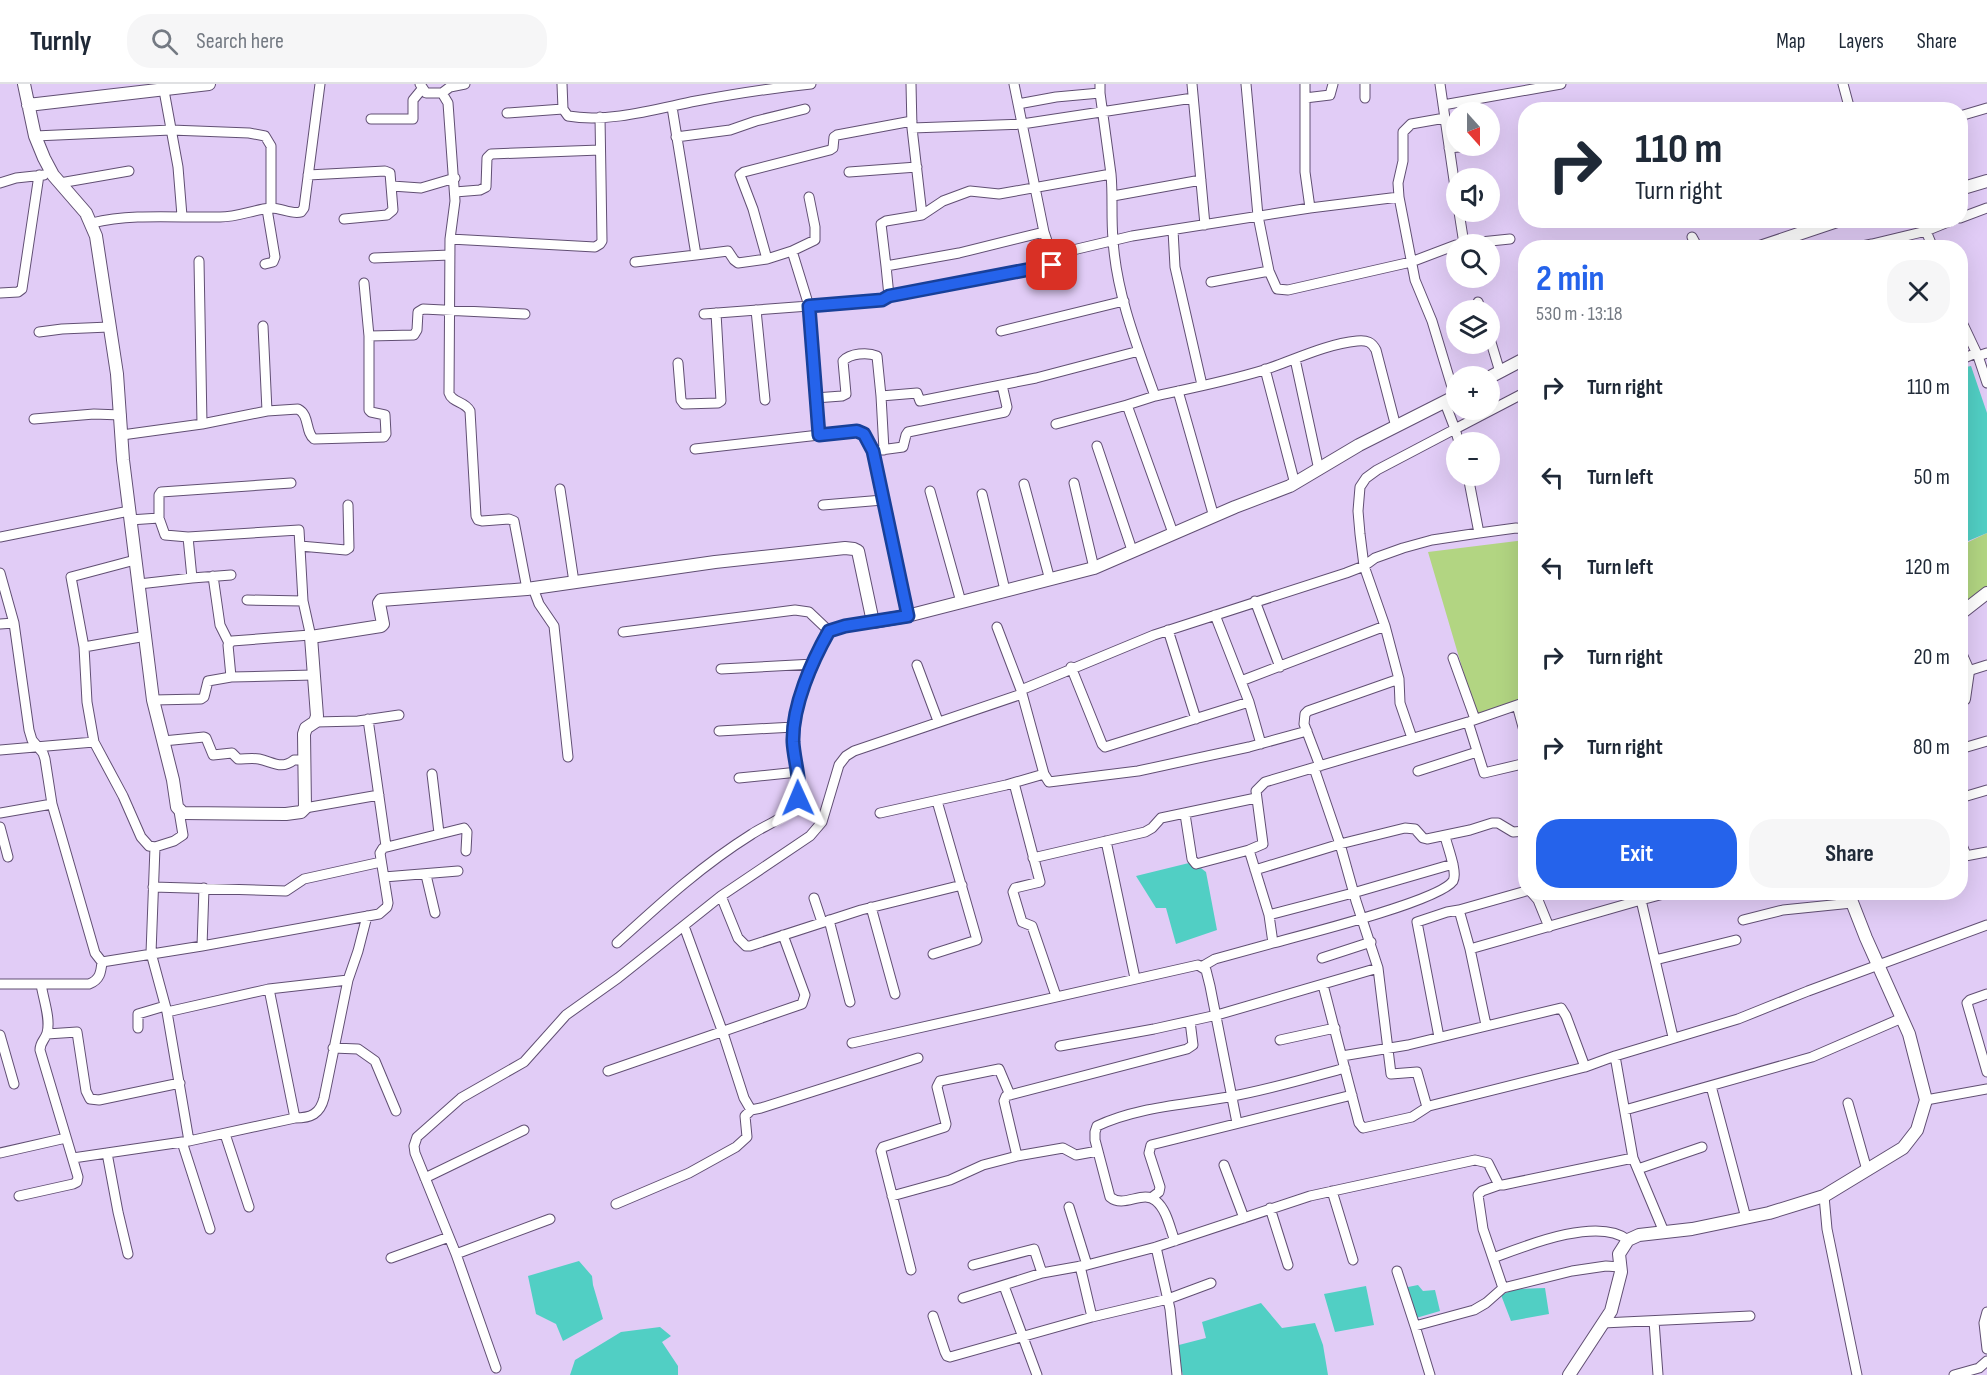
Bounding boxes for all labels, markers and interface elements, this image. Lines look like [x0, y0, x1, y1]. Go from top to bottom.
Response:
search box [127, 14, 547, 68]
text: Turnly [30, 25, 91, 58]
icon: search [148, 25, 181, 58]
text: Search here [196, 28, 284, 55]
text: Map [1776, 29, 1805, 54]
text: Layers [1838, 29, 1884, 54]
text: Share [1917, 29, 1957, 54]
north arrow [1446, 102, 1500, 156]
map controls [1446, 102, 1500, 486]
text: 110 m [1635, 124, 1722, 175]
icon: right [1536, 126, 1614, 204]
button: sound [1446, 168, 1500, 222]
text: Turn right [1635, 175, 1722, 207]
button: search [1446, 234, 1500, 288]
pin [1026, 239, 1077, 290]
icon: arrive [1035, 248, 1068, 281]
text: 2 min [1536, 258, 1605, 301]
button: close [1887, 260, 1950, 323]
button: layers [1446, 300, 1500, 354]
text: 530 m · 13:18 [1536, 302, 1623, 326]
button: + [1446, 366, 1500, 420]
icon: right [1536, 371, 1569, 404]
text: Turn right [1587, 374, 1663, 401]
text: 110 m [1907, 374, 1950, 401]
button: − [1446, 432, 1500, 486]
icon: left [1536, 461, 1569, 494]
text: Turn left [1587, 464, 1653, 491]
text: 50 m [1914, 464, 1950, 491]
icon: left [1536, 551, 1569, 584]
text: Turn left [1587, 554, 1653, 581]
text: 120 m [1906, 554, 1950, 581]
icon: right [1536, 641, 1569, 674]
text: Turn right [1587, 644, 1663, 671]
text: 20 m [1914, 644, 1950, 671]
icon: right [1536, 731, 1569, 764]
text: Turn right [1587, 734, 1663, 761]
text: 80 m [1913, 734, 1950, 761]
position arrow [766, 766, 830, 830]
button: Exit [1536, 819, 1737, 888]
button: Share [1749, 819, 1950, 888]

